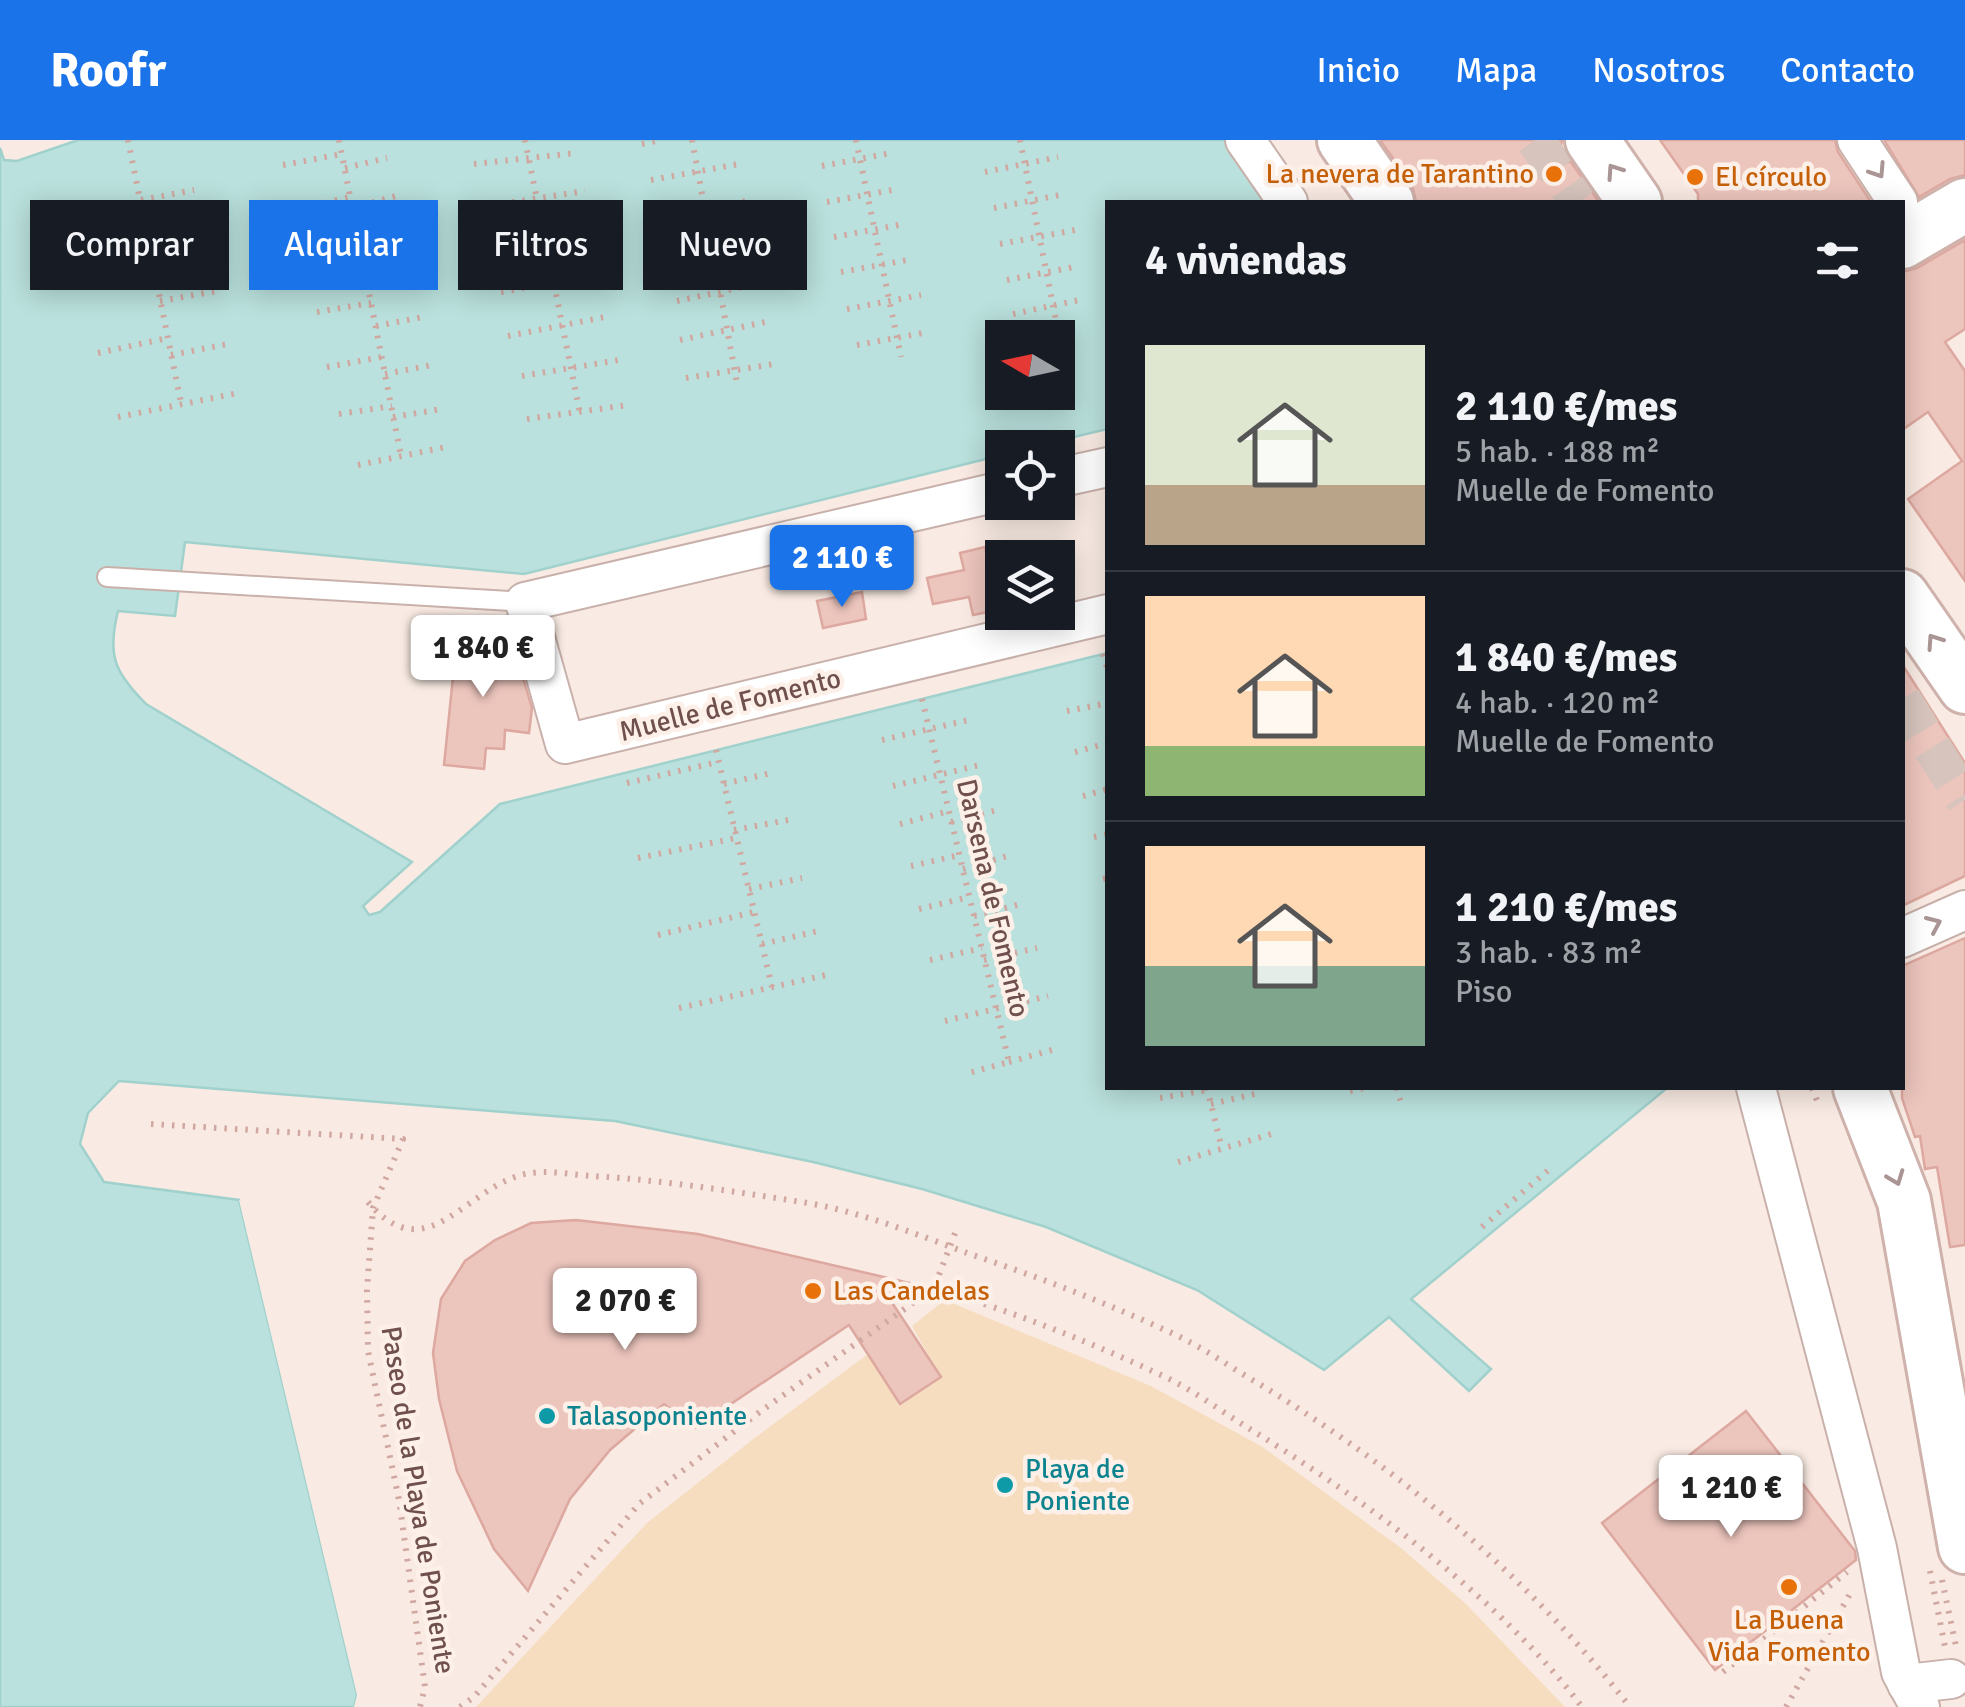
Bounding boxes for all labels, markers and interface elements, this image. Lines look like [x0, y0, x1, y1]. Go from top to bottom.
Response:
text: Roofr [50, 41, 166, 100]
text: Inicio [1316, 49, 1400, 92]
text: Mapa [1455, 49, 1537, 92]
text: Nosotros [1592, 49, 1725, 92]
text: Contacto [1780, 49, 1915, 92]
place label: La nevera de Tarantino [1266, 157, 1534, 191]
place label: El círculo [1715, 160, 1827, 194]
one-way arrow [1865, 161, 1884, 179]
marker: La nevera de Tarantino [1543, 163, 1565, 185]
one-way arrow [1607, 164, 1626, 182]
marker: El círculo [1684, 166, 1706, 188]
chip: Comprar [30, 200, 229, 290]
chip: Alquilar [249, 200, 438, 290]
chip: Filtros [458, 200, 623, 290]
chip: Nuevo [643, 200, 807, 290]
icon: filters [1810, 233, 1865, 288]
text: 4 viviendas [1145, 235, 1347, 286]
north arrow [985, 320, 1075, 410]
map controls [985, 320, 1075, 630]
text: 2 110 €/mes [1455, 381, 1677, 432]
icon: home [1225, 385, 1345, 505]
button: locate [985, 430, 1075, 520]
text: 5 hab. · 188 m² [1455, 432, 1660, 471]
text: Muelle de Fomento [1455, 471, 1714, 510]
pin: 2 110 € [750, 525, 934, 610]
text: 2 110 € [792, 538, 892, 577]
button: layers [985, 540, 1075, 630]
pin: 1 840 € [391, 615, 575, 700]
text: 1 840 € [433, 628, 533, 667]
text: 1 840 €/mes [1455, 632, 1677, 683]
one-way arrow [1928, 634, 1946, 653]
icon: home [1225, 636, 1345, 756]
street label: Muelle de Fomento [616, 661, 844, 749]
text: 4 hab. · 120 m² [1455, 683, 1660, 722]
text: Muelle de Fomento [1455, 722, 1714, 761]
street label: Darsena de Fomento [949, 776, 1037, 1020]
text: 1 210 €/mes [1455, 882, 1677, 933]
icon: home [1225, 886, 1345, 1006]
one-way arrow [1924, 916, 1942, 936]
text: 3 hab. · 83 m² [1455, 933, 1643, 972]
text: Piso [1455, 972, 1512, 1011]
one-way arrow [1884, 1169, 1904, 1186]
pin: 2 070 € [533, 1268, 717, 1353]
place label: Las Candelas [833, 1274, 990, 1308]
marker: Las Candelas [802, 1280, 824, 1302]
text: 2 070 € [575, 1281, 675, 1320]
street label: Paseo de la Playa de Poniente [374, 1324, 462, 1676]
place label: Talasoponiente [567, 1399, 747, 1433]
marker: Talasoponiente [536, 1405, 558, 1427]
place label: Playa de Poniente [1025, 1452, 1130, 1518]
pin: 1 210 € [1639, 1455, 1823, 1540]
text: 1 210 € [1681, 1468, 1781, 1507]
marker: Playa de Poniente [994, 1474, 1016, 1496]
marker: La Buena Vida Fomento [1778, 1576, 1800, 1598]
place label: La Buena Vida Fomento [1708, 1603, 1870, 1669]

